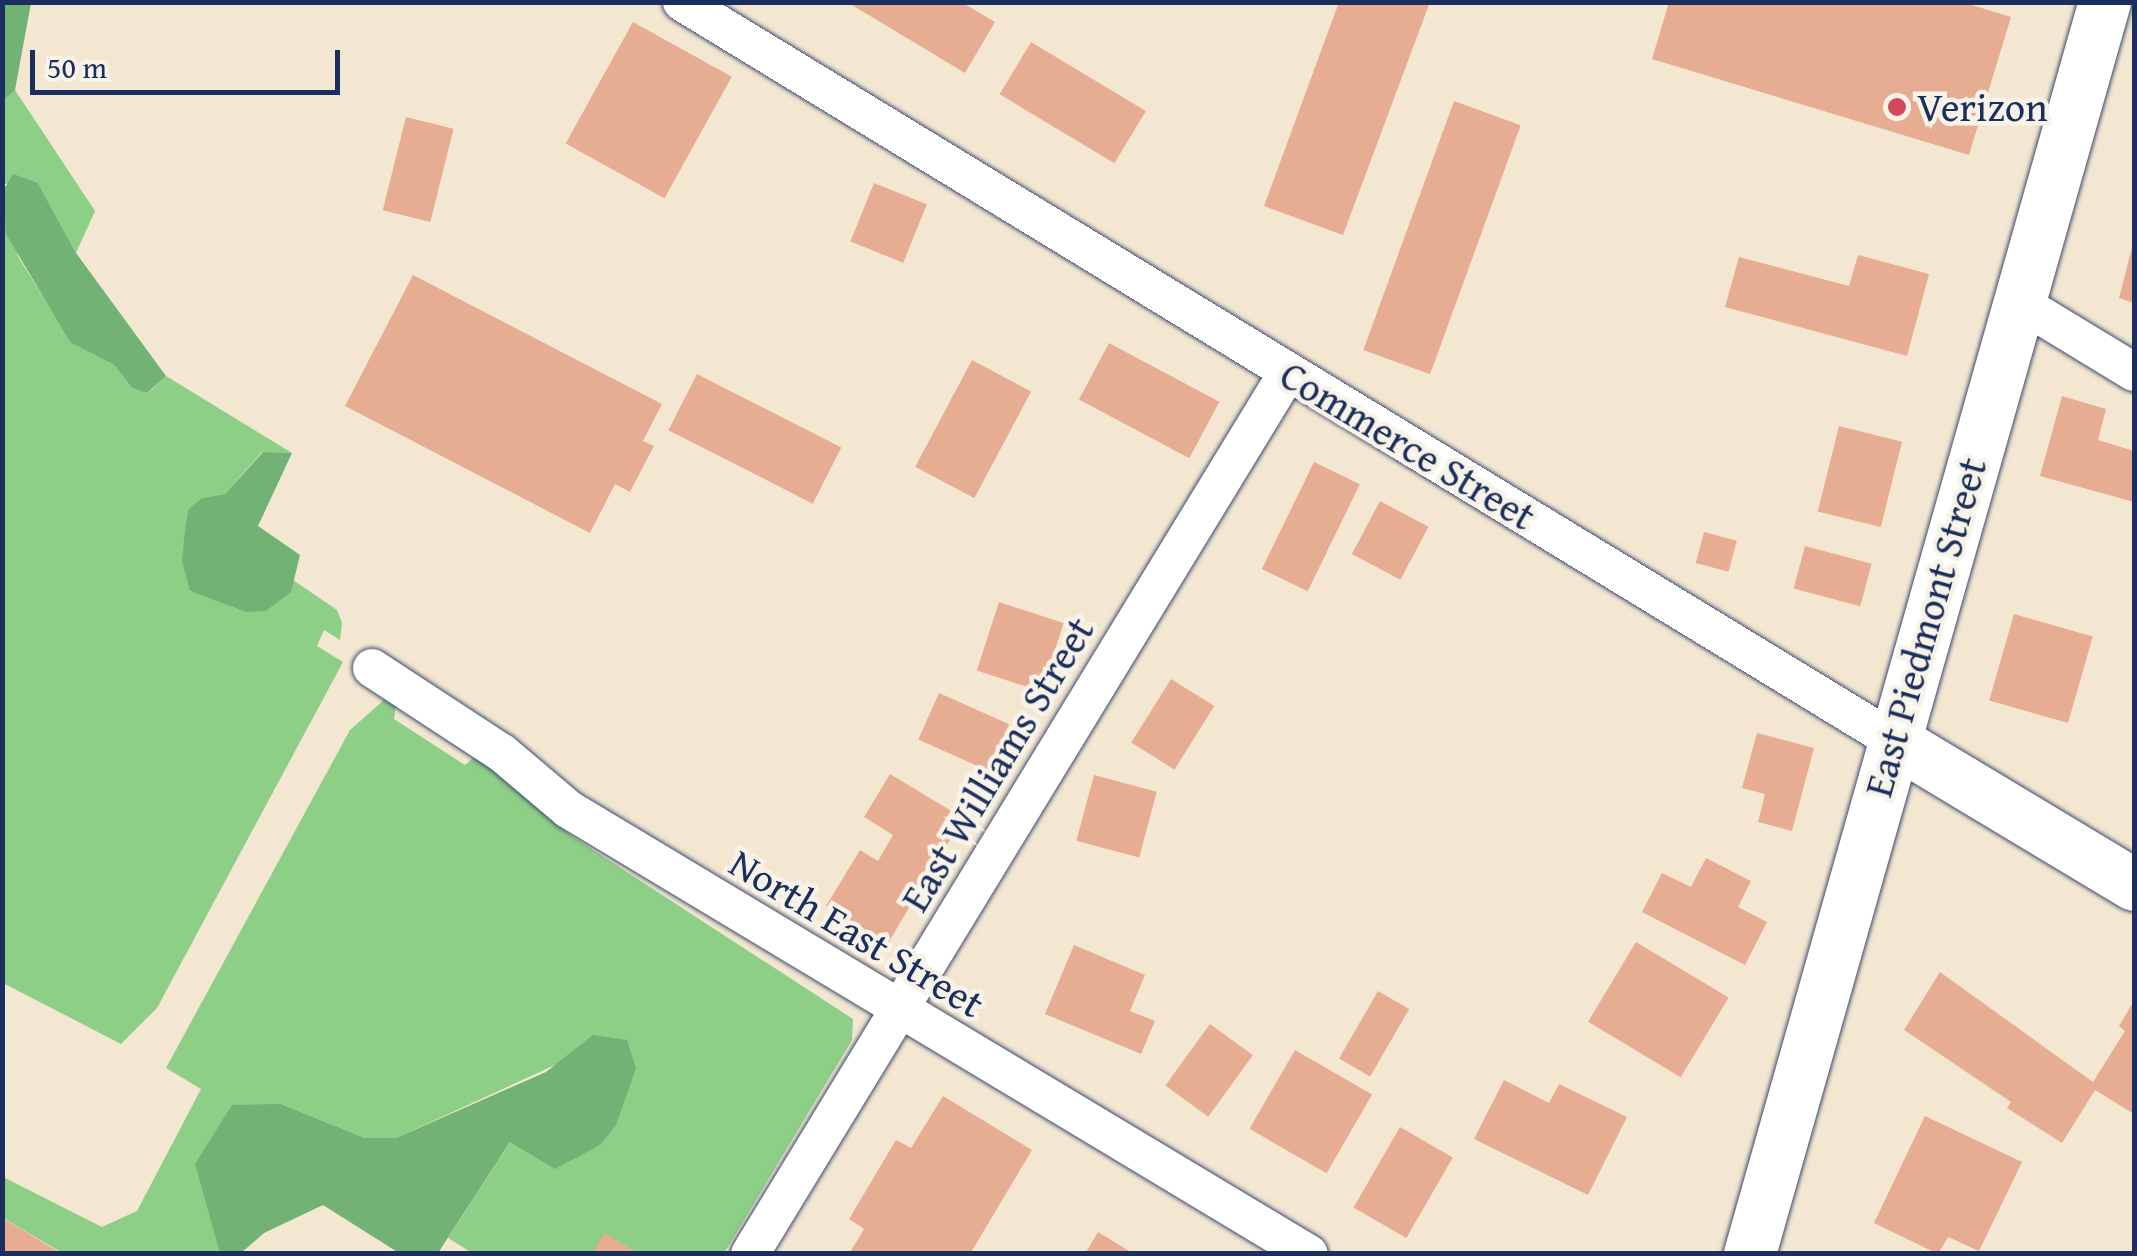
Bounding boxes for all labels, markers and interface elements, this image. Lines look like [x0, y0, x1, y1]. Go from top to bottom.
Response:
scale bar [35, 30, 345, 92]
text: 50 m [47, 45, 107, 89]
place label: Verizon [1917, 83, 2048, 131]
marker: Verizon [1886, 96, 1908, 118]
street label: Commerce Street [1272, 350, 1544, 540]
street label: East Piedmont Street [1854, 452, 1996, 802]
street label: East Williams Street [890, 608, 1104, 920]
street label: North East Street [721, 838, 993, 1028]

